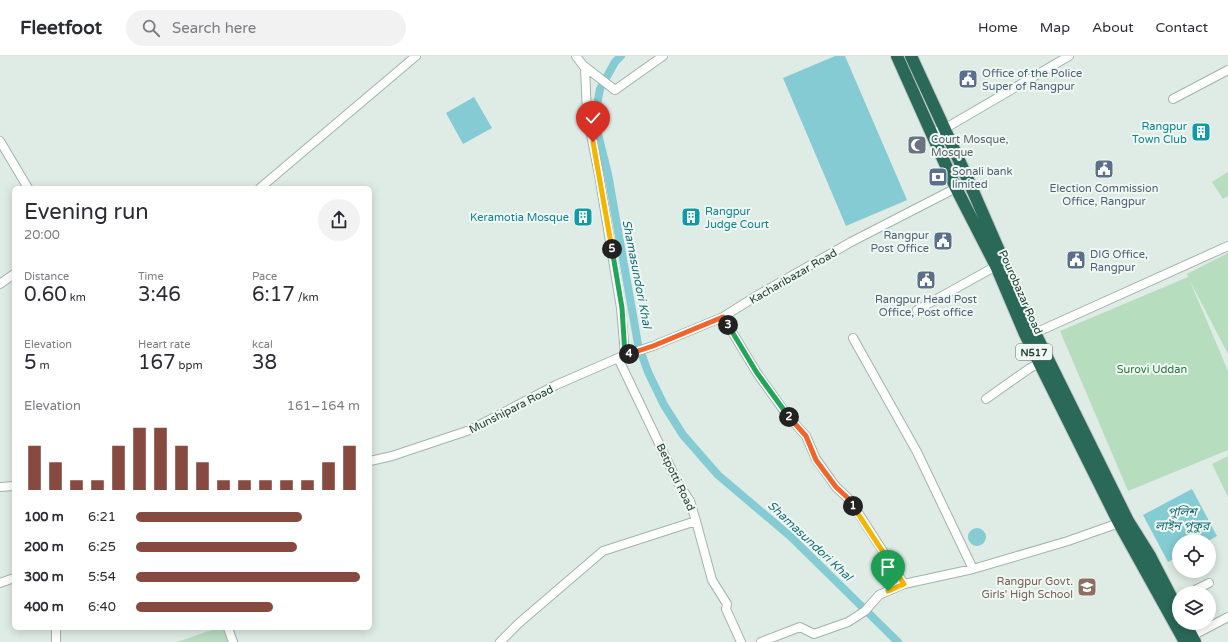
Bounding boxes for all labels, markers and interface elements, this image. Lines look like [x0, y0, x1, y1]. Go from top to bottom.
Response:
search box [126, 10, 406, 46]
text: Fleetfoot [20, 17, 102, 39]
icon: search [140, 17, 162, 39]
text: Search here [172, 19, 256, 37]
text: Home [978, 19, 1018, 36]
text: Map [1040, 19, 1070, 36]
text: About [1092, 19, 1134, 36]
text: Contact [1156, 19, 1208, 36]
place label: Office of the Police Super of Rangpur [982, 67, 1082, 93]
public building icon: Office of the Police Super of Rangpur [957, 68, 979, 90]
pin [576, 101, 610, 142]
icon: check [582, 107, 604, 129]
place label: Rangpur Town Club [1132, 120, 1188, 146]
building icon: Rangpur Town Club [1190, 121, 1212, 143]
place label: Court Mosque, Mosque [931, 133, 1008, 159]
mosque icon: Court Mosque, Mosque [906, 134, 928, 156]
public building icon: Election Commission Office, Rangpur [1093, 158, 1115, 180]
place label: Sonali bank limited [952, 165, 1013, 191]
bank icon: Sonali bank limited [927, 166, 949, 188]
place label: Election Commission Office, Rangpur [1050, 182, 1158, 208]
text: Evening run [24, 199, 149, 225]
button: share [318, 199, 360, 241]
place label: Rangpur Judge Court [705, 205, 769, 231]
building icon: Keramotia Mosque [572, 206, 594, 228]
building icon: Rangpur Judge Court [680, 206, 702, 228]
place label: Keramotia Mosque [470, 211, 569, 224]
water label: Shamasundori Khal [620, 219, 655, 331]
text: 20:00 [24, 227, 60, 243]
place label: Rangpur Post Office [870, 229, 930, 255]
public building icon: Rangpur Post Office [932, 230, 954, 252]
pin: 5 [602, 239, 622, 259]
text: 5 [609, 242, 615, 255]
street label: Kacharibazar Road [747, 246, 839, 307]
street label: Pourobazar Road [996, 248, 1045, 336]
place label: DIG Office, Rangpur [1090, 248, 1148, 274]
public building icon: DIG Office, Rangpur [1065, 249, 1087, 271]
public building icon: Rangpur Head Post Office, Post office [915, 269, 937, 291]
text: Distance [24, 270, 69, 283]
text: Time [138, 270, 164, 283]
text: Pace [252, 270, 277, 283]
text: 0.60 [24, 283, 67, 307]
text: 3:46 [138, 283, 181, 307]
text: 6:17 [252, 283, 295, 307]
text: km [67, 291, 86, 304]
text: /km [295, 291, 319, 304]
place label: Rangpur Head Post Office, Post office [875, 293, 977, 319]
pin: 3 [718, 315, 738, 335]
text: 3 [725, 318, 731, 331]
text: Elevation [24, 338, 72, 351]
text: Heart rate [138, 338, 190, 351]
text: kcal [252, 338, 273, 351]
pin: 4 [619, 344, 639, 364]
road number: N517 [1016, 344, 1052, 360]
text: 4 [626, 347, 632, 360]
text: 5 [24, 351, 37, 375]
text: 167 [138, 351, 176, 375]
text: 38 [252, 351, 277, 375]
text: m [37, 359, 50, 372]
text: bpm [176, 359, 203, 372]
park label: Surovi Uddan [1117, 363, 1187, 376]
street label: Munshipara Road [467, 383, 555, 436]
text: Elevation [24, 398, 81, 414]
text: 161–164 m [287, 398, 360, 414]
pin: 2 [779, 407, 799, 427]
text: 2 [786, 410, 792, 423]
street label: Betpotti Road [654, 441, 697, 513]
pin: 1 [843, 496, 863, 516]
water label: Shamasundori Khal [765, 498, 857, 585]
text: 1 [850, 499, 856, 512]
water label: পুলিশ লাইন পুকুর [1155, 505, 1212, 533]
text: 100 m [24, 509, 64, 525]
text: 6:21 [88, 509, 116, 525]
map controls [1172, 534, 1216, 630]
button: locate [1172, 534, 1216, 578]
text: 200 m [24, 539, 64, 555]
text: 6:25 [88, 539, 116, 555]
pin [871, 550, 905, 591]
icon: arrive [877, 556, 899, 578]
text: 300 m [24, 569, 64, 585]
text: 5:54 [88, 569, 116, 585]
place label: Rangpur Govt. Girls' High School [982, 575, 1073, 601]
school or university icon: Rangpur Govt. Girls' High School [1076, 576, 1098, 598]
button: layers [1172, 586, 1216, 630]
text: 400 m [24, 599, 64, 615]
text: 6:40 [88, 599, 116, 615]

